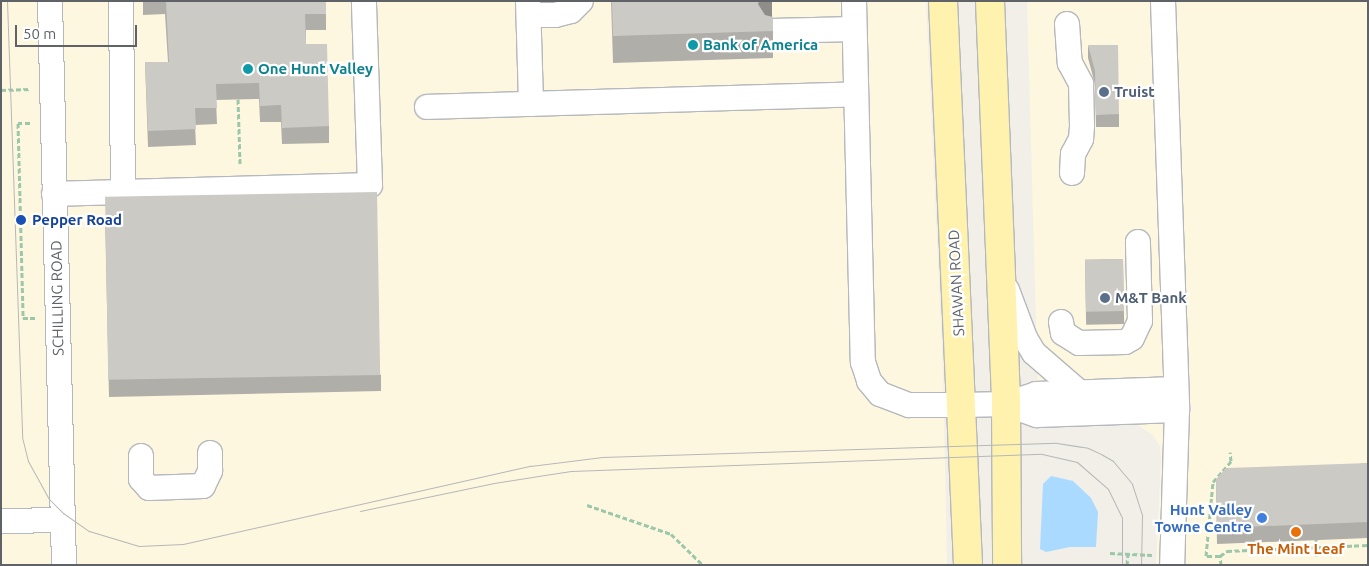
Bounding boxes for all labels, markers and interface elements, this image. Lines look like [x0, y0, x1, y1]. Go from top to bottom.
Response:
scale bar [18, 15, 140, 47]
text: 50 m [23, 25, 56, 42]
place label: Bank of America [703, 36, 818, 54]
marker: Bank of America [687, 39, 699, 51]
place label: One Hunt Valley [258, 60, 373, 78]
marker: One Hunt Valley [242, 63, 254, 75]
place label: Truist [1114, 83, 1155, 101]
marker: Truist [1098, 86, 1110, 98]
place label: Pepper Road [32, 211, 122, 229]
marker: Pepper Road [14, 213, 28, 227]
street label: SHAWAN ROAD [944, 229, 968, 337]
street label: SCHILLING ROAD [47, 240, 67, 356]
place label: M&T Bank [1115, 289, 1187, 307]
marker: M&T Bank [1099, 292, 1111, 304]
place label: Hunt Valley Towne Centre [1154, 500, 1252, 535]
marker: Hunt Valley Towne Centre [1256, 512, 1268, 524]
marker: The Mint Leaf [1290, 526, 1302, 538]
place label: The Mint Leaf [1247, 540, 1345, 558]

